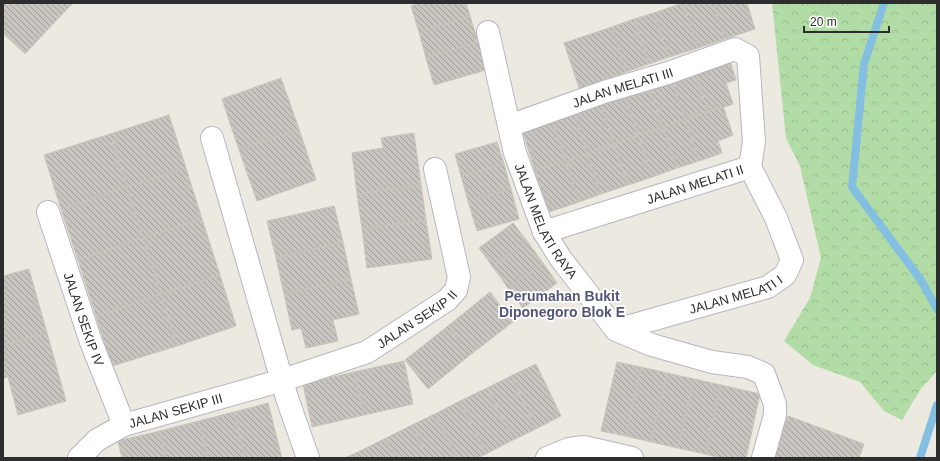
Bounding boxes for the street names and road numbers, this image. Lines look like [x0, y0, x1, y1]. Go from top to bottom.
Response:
street label: JALAN MELATI III [570, 65, 675, 111]
street label: JALAN MELATI RAYA [511, 161, 581, 282]
street label: JALAN MELATI II [645, 162, 745, 207]
street label: JALAN SEKIP IV [60, 271, 107, 369]
street label: JALAN MELATI I [688, 272, 785, 317]
street label: JALAN SEKIP II [374, 287, 460, 351]
street label: JALAN SEKIP III [127, 390, 224, 431]

